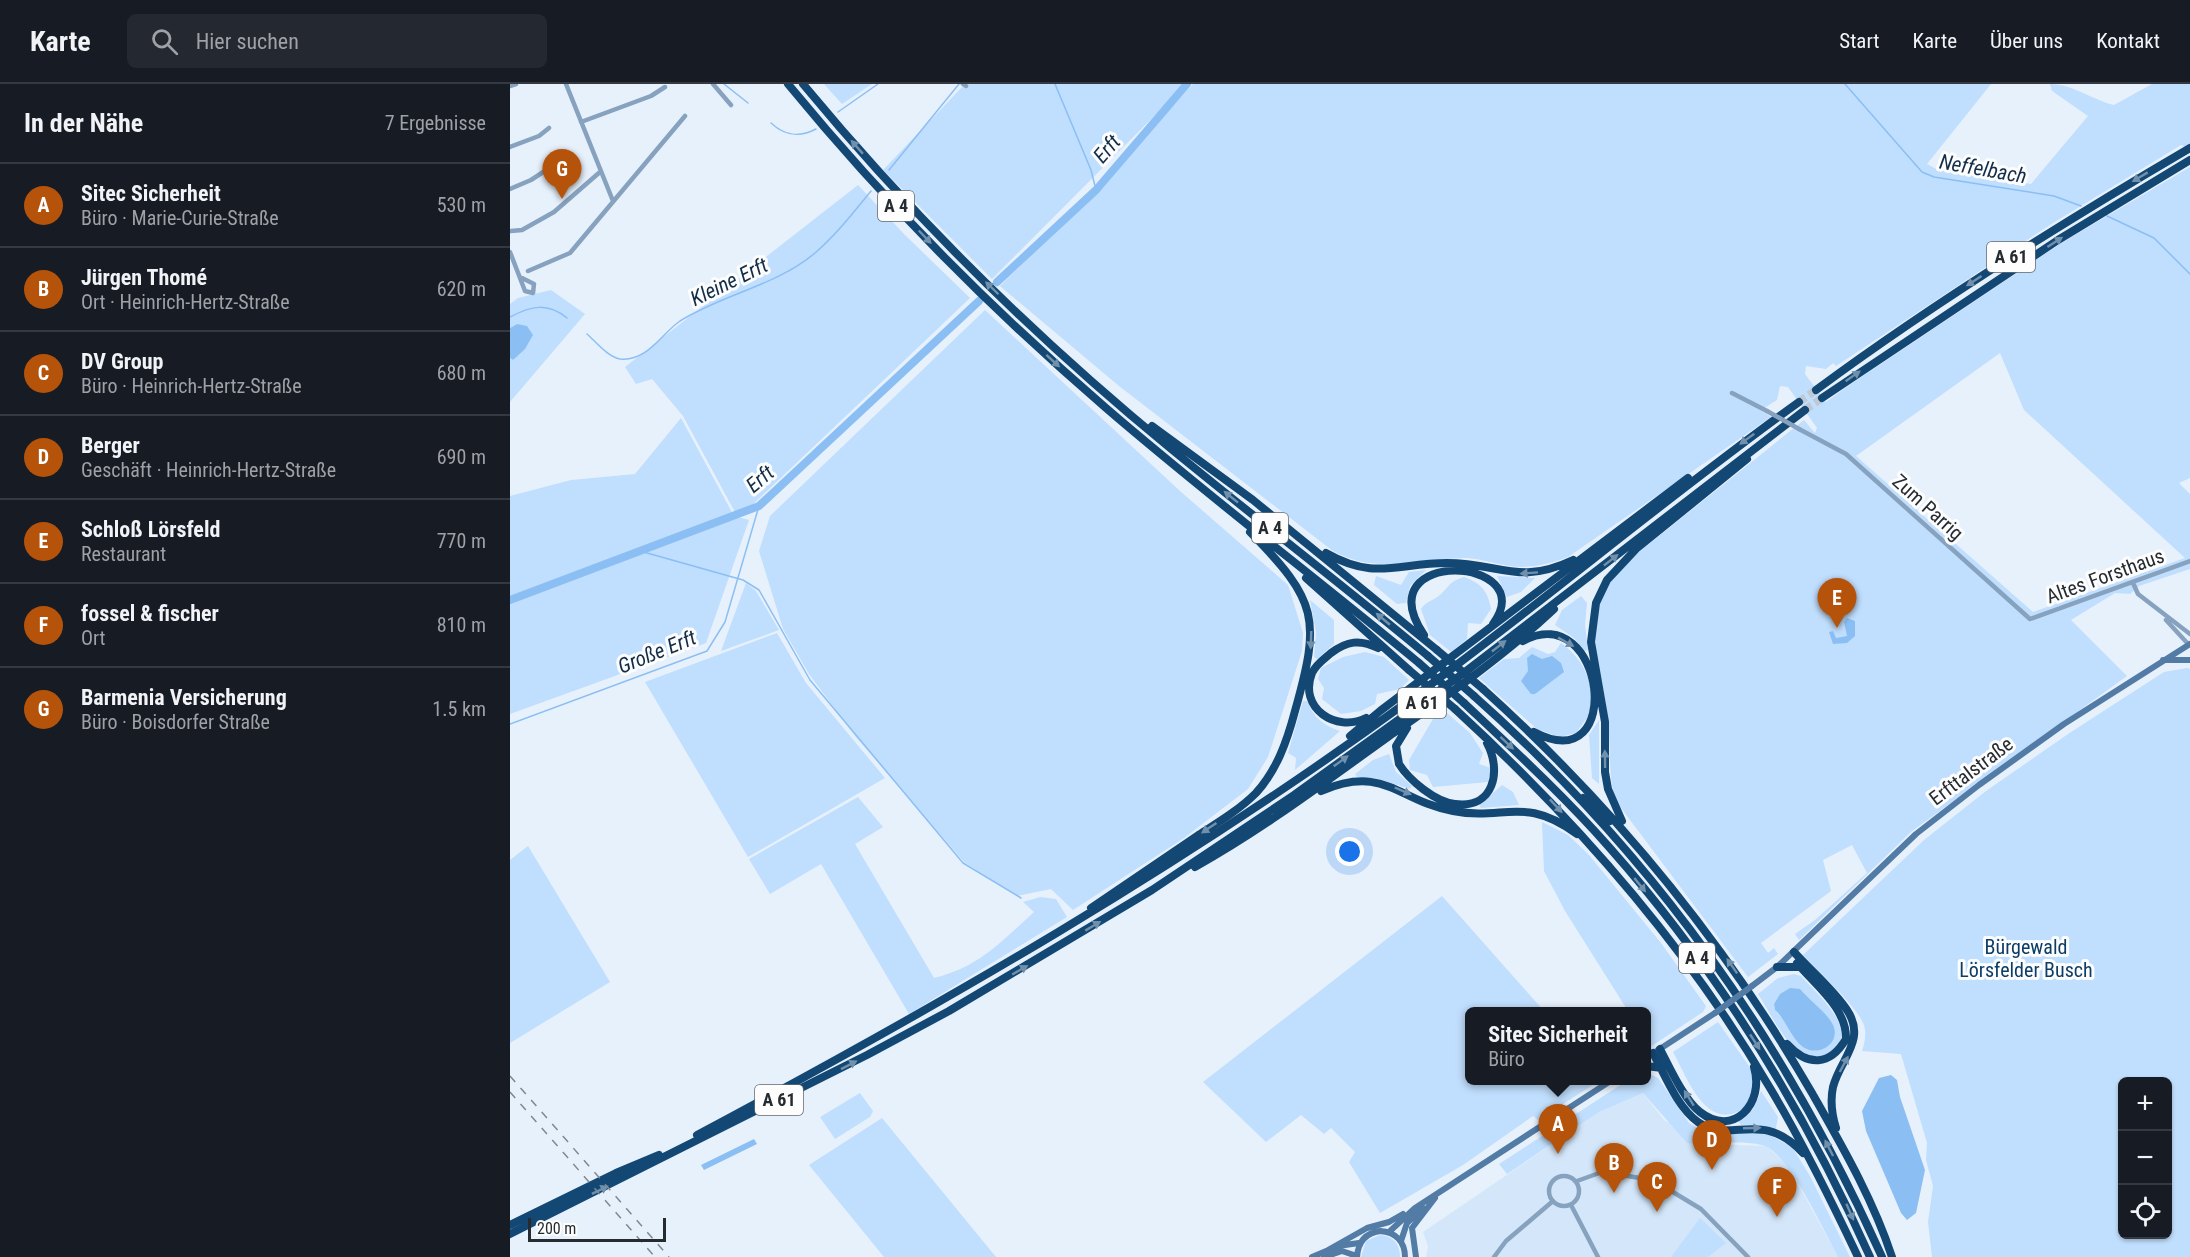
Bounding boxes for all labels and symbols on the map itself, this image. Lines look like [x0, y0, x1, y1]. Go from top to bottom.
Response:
water label: Erft [1088, 129, 1126, 168]
one-way arrow [851, 140, 864, 155]
pin: G [542, 150, 582, 199]
water label: Neffelbach [1938, 150, 2028, 188]
one-way arrow [2132, 172, 2148, 183]
road number: A 4 [878, 191, 914, 221]
one-way arrow [918, 230, 932, 244]
one-way arrow [2047, 236, 2063, 247]
road number: A 61 [1987, 242, 2035, 272]
water label: Kleine Erft [686, 253, 772, 311]
one-way arrow [1967, 275, 1983, 287]
one-way arrow [984, 281, 999, 295]
one-way arrow [1046, 354, 1060, 368]
one-way arrow [1844, 370, 1860, 382]
one-way arrow [1739, 433, 1755, 444]
water label: Erft [741, 460, 780, 498]
street label: Zum Parrig [1888, 469, 1968, 545]
one-way arrow [1223, 490, 1239, 503]
road number: A 4 [1252, 513, 1288, 543]
street label: Altes Forsthaus [2043, 544, 2167, 608]
one-way arrow [1603, 553, 1619, 566]
one-way arrow [1520, 568, 1539, 578]
pin: E [1818, 578, 1856, 628]
one-way arrow [1376, 613, 1391, 626]
water label: Große Erft [614, 625, 700, 679]
one-way arrow [1306, 631, 1315, 650]
one-way arrow [1558, 637, 1575, 647]
one-way arrow [1491, 639, 1507, 652]
road number: A 61 [1398, 688, 1446, 718]
street label: Erfttalstraße [1924, 732, 2018, 810]
one-way arrow [1499, 736, 1514, 749]
one-way arrow [1600, 750, 1610, 769]
one-way arrow [1334, 755, 1349, 767]
one-way arrow [1394, 787, 1411, 796]
one-way arrow [1549, 798, 1562, 813]
one-way arrow [1201, 822, 1217, 833]
your location [1335, 837, 1364, 866]
one-way arrow [1634, 877, 1647, 893]
one-way arrow [1085, 920, 1101, 931]
park label: Bürgewald Lörsfelder Busch [1959, 935, 2093, 982]
road number: A 4 [1679, 943, 1715, 973]
one-way arrow [1727, 959, 1739, 974]
one-way arrow [1012, 964, 1028, 975]
one-way arrow [1749, 1034, 1761, 1050]
one-way arrow [1839, 1056, 1849, 1073]
one-way arrow [841, 1060, 858, 1069]
road number: A 61 [755, 1085, 803, 1115]
one-way arrow [1683, 1089, 1694, 1106]
pin: A [1538, 1104, 1578, 1154]
pin: D [1692, 1120, 1732, 1170]
one-way arrow [1743, 1124, 1762, 1133]
one-way arrow [1824, 1139, 1834, 1156]
pin: B [1594, 1144, 1634, 1193]
pin: C [1638, 1162, 1676, 1212]
pin: F [1758, 1168, 1796, 1217]
one-way arrow [592, 1186, 609, 1195]
one-way arrow [1845, 1204, 1855, 1222]
scale bar [528, 1215, 666, 1242]

